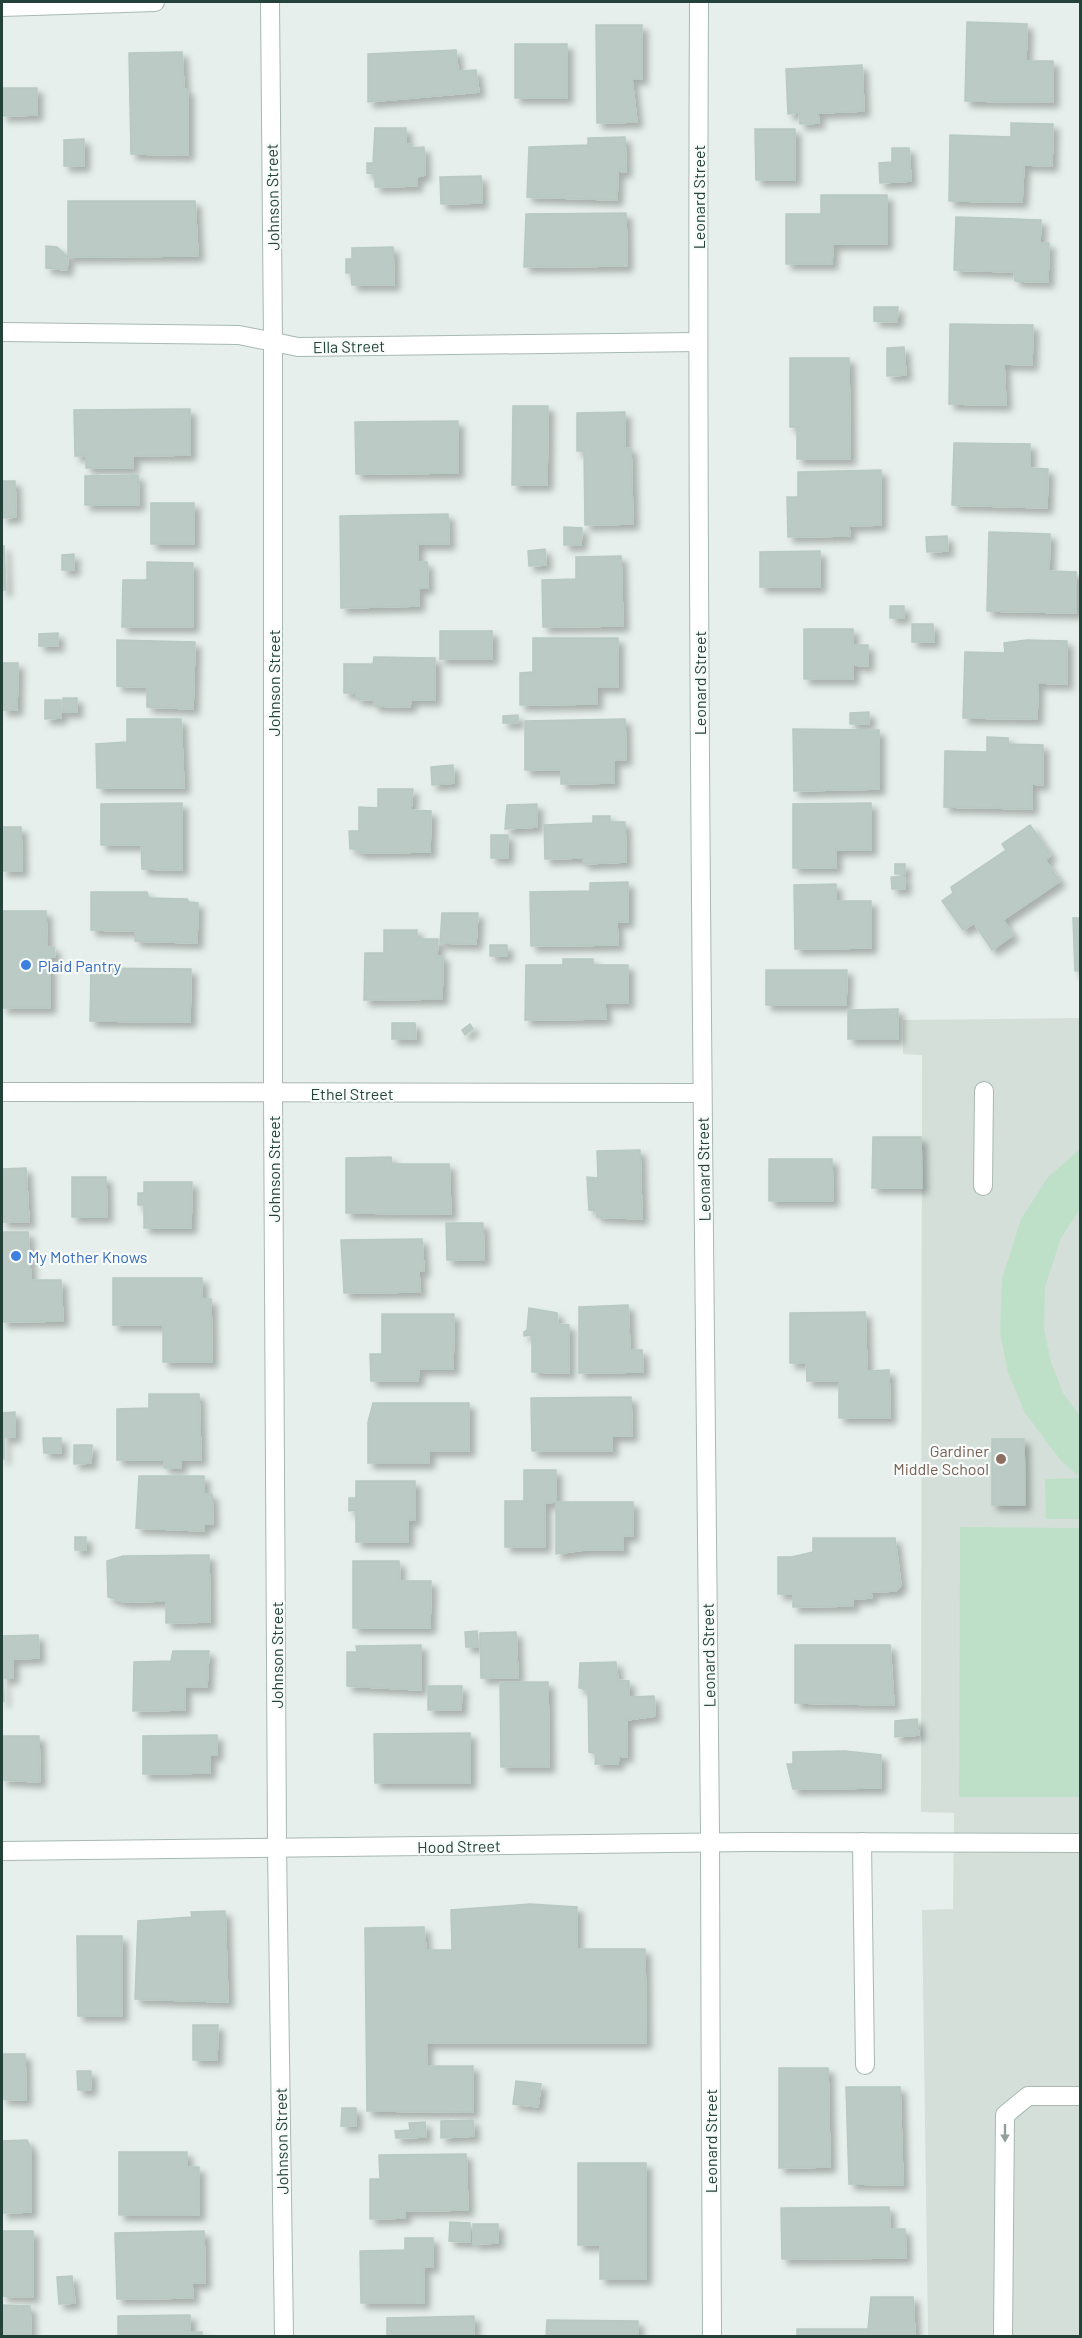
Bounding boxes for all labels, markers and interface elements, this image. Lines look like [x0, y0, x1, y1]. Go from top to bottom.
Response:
street label: Johnson Street [262, 143, 282, 251]
street label: Leonard Street [689, 145, 708, 249]
street label: Ella Street [313, 336, 385, 356]
street label: Johnson Street [264, 629, 283, 737]
street label: Leonard Street [690, 631, 709, 735]
place label: Plaid Pantry [38, 956, 122, 975]
marker: Plaid Pantry [19, 958, 33, 972]
street label: Ethel Street [310, 1084, 394, 1103]
street label: Johnson Street [264, 1115, 283, 1223]
street label: Leonard Street [693, 1117, 713, 1221]
place label: My Mother Knows [28, 1247, 147, 1266]
marker: My Mother Knows [9, 1249, 23, 1263]
place label: Gardiner Middle School [893, 1441, 989, 1478]
marker: Gardiner Middle School [994, 1452, 1008, 1466]
street label: Johnson Street [267, 1601, 286, 1709]
street label: Leonard Street [698, 1603, 718, 1707]
street label: Hood Street [417, 1836, 501, 1856]
street label: Johnson Street [271, 2087, 291, 2195]
street label: Leonard Street [701, 2089, 720, 2193]
one-way arrow [1000, 2123, 1010, 2142]

